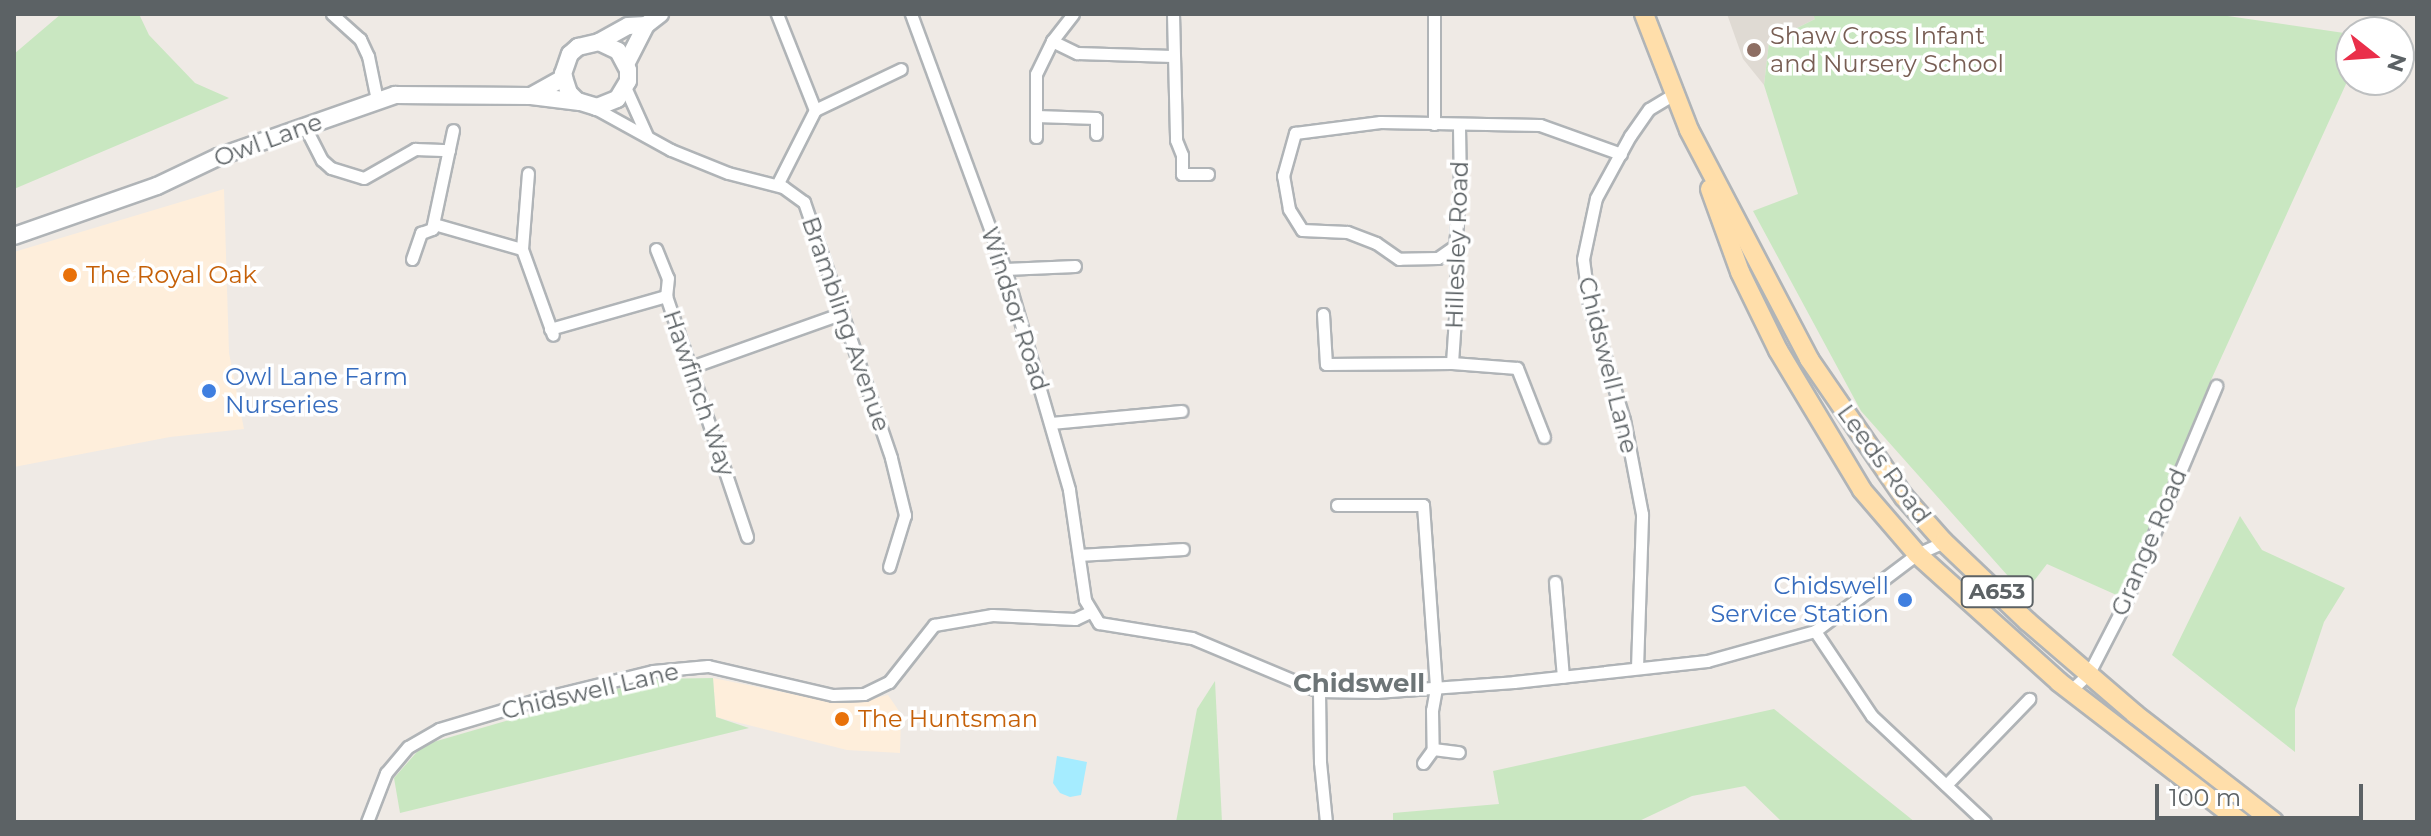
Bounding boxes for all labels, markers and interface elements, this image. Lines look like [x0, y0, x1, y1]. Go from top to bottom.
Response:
north arrow [2335, 16, 2415, 96]
place label: Shaw Cross Infant and Nursery School [1770, 22, 2004, 78]
marker: Shaw Cross Infant and Nursery School [1745, 41, 1763, 59]
text: N [2381, 50, 2412, 75]
street label: Owl Lane [210, 107, 326, 173]
street label: Hillesley Road [1440, 161, 1474, 329]
street label: Brambling Avenue [796, 213, 896, 435]
street label: Windsor Road [975, 223, 1055, 395]
place label: The Royal Oak [86, 261, 257, 289]
marker: The Royal Oak [61, 266, 79, 284]
street label: Chidswell Lane [1572, 274, 1644, 456]
street label: Hawfinch Way [657, 306, 741, 480]
place label: Owl Lane Farm Nurseries [225, 363, 408, 419]
marker: Owl Lane Farm Nurseries [200, 382, 218, 400]
street label: Leeds Road [1831, 399, 1937, 529]
street label: Grange Road [2105, 464, 2193, 620]
place label: Chidswell Service Station [1711, 572, 1889, 628]
road number: A653 [1959, 574, 2035, 610]
marker: Chidswell Service Station [1896, 591, 1914, 609]
street label: Chidswell Lane [499, 657, 681, 725]
district label: Chidswell [1293, 668, 1425, 700]
place label: The Huntsman [858, 705, 1038, 733]
marker: The Huntsman [833, 710, 851, 728]
scale bar [2159, 768, 2367, 818]
text: 100 m [2169, 783, 2241, 812]

